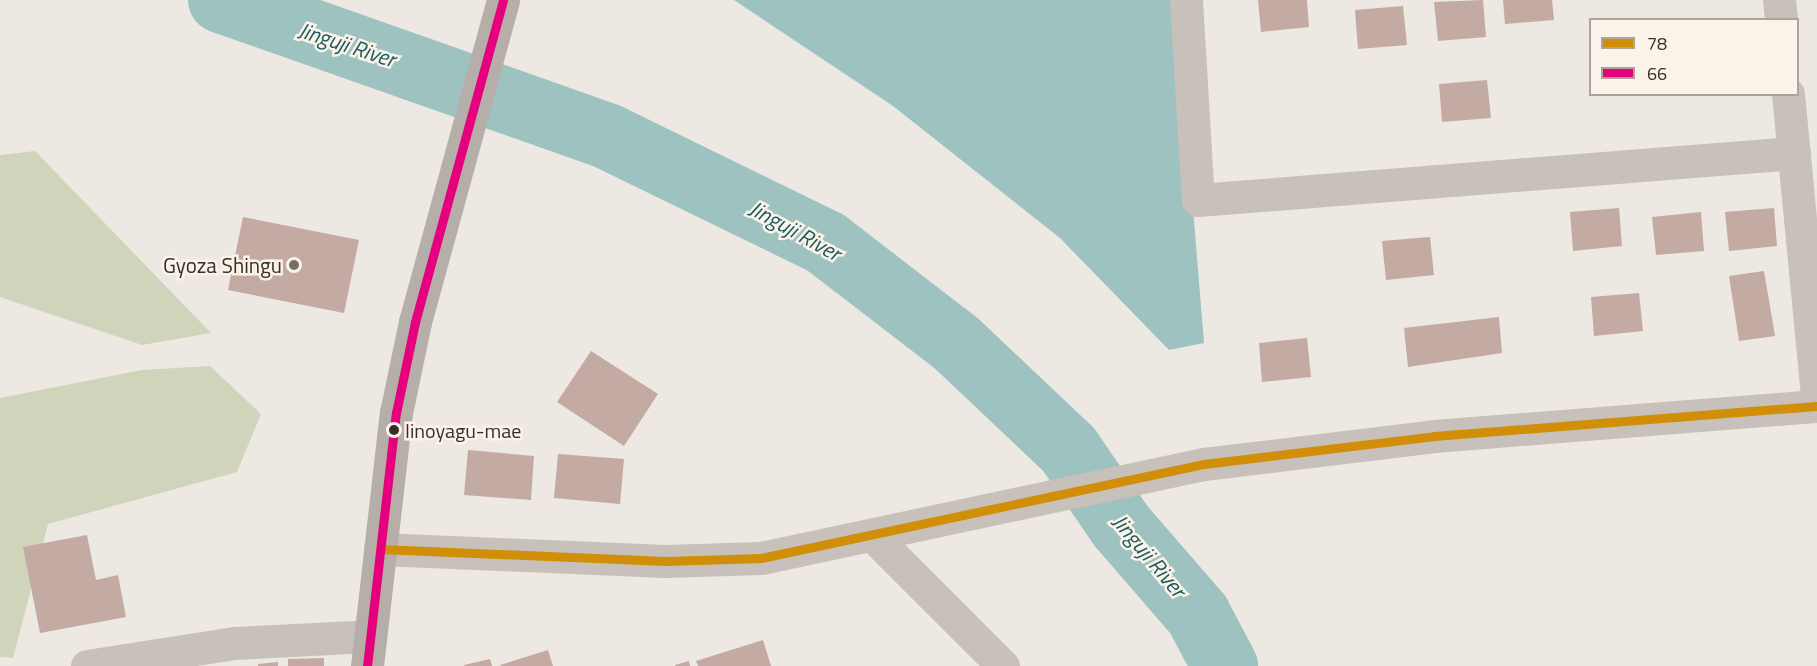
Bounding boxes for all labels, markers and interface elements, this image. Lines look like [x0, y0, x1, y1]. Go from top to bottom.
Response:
water label: Jinguji River [295, 17, 399, 73]
legend [1589, 18, 1799, 96]
text: 78 [1647, 30, 1667, 57]
text: 66 [1647, 60, 1667, 87]
water label: Jinguji River [745, 195, 845, 267]
place label: Gyoza Shingu [163, 252, 282, 278]
marker: Gyoza Shingu [287, 258, 301, 272]
place label: Iinoyagu-mae [405, 418, 521, 442]
marker: Iinoyagu-mae [388, 424, 400, 436]
water label: Jinguji River [1107, 509, 1191, 603]

